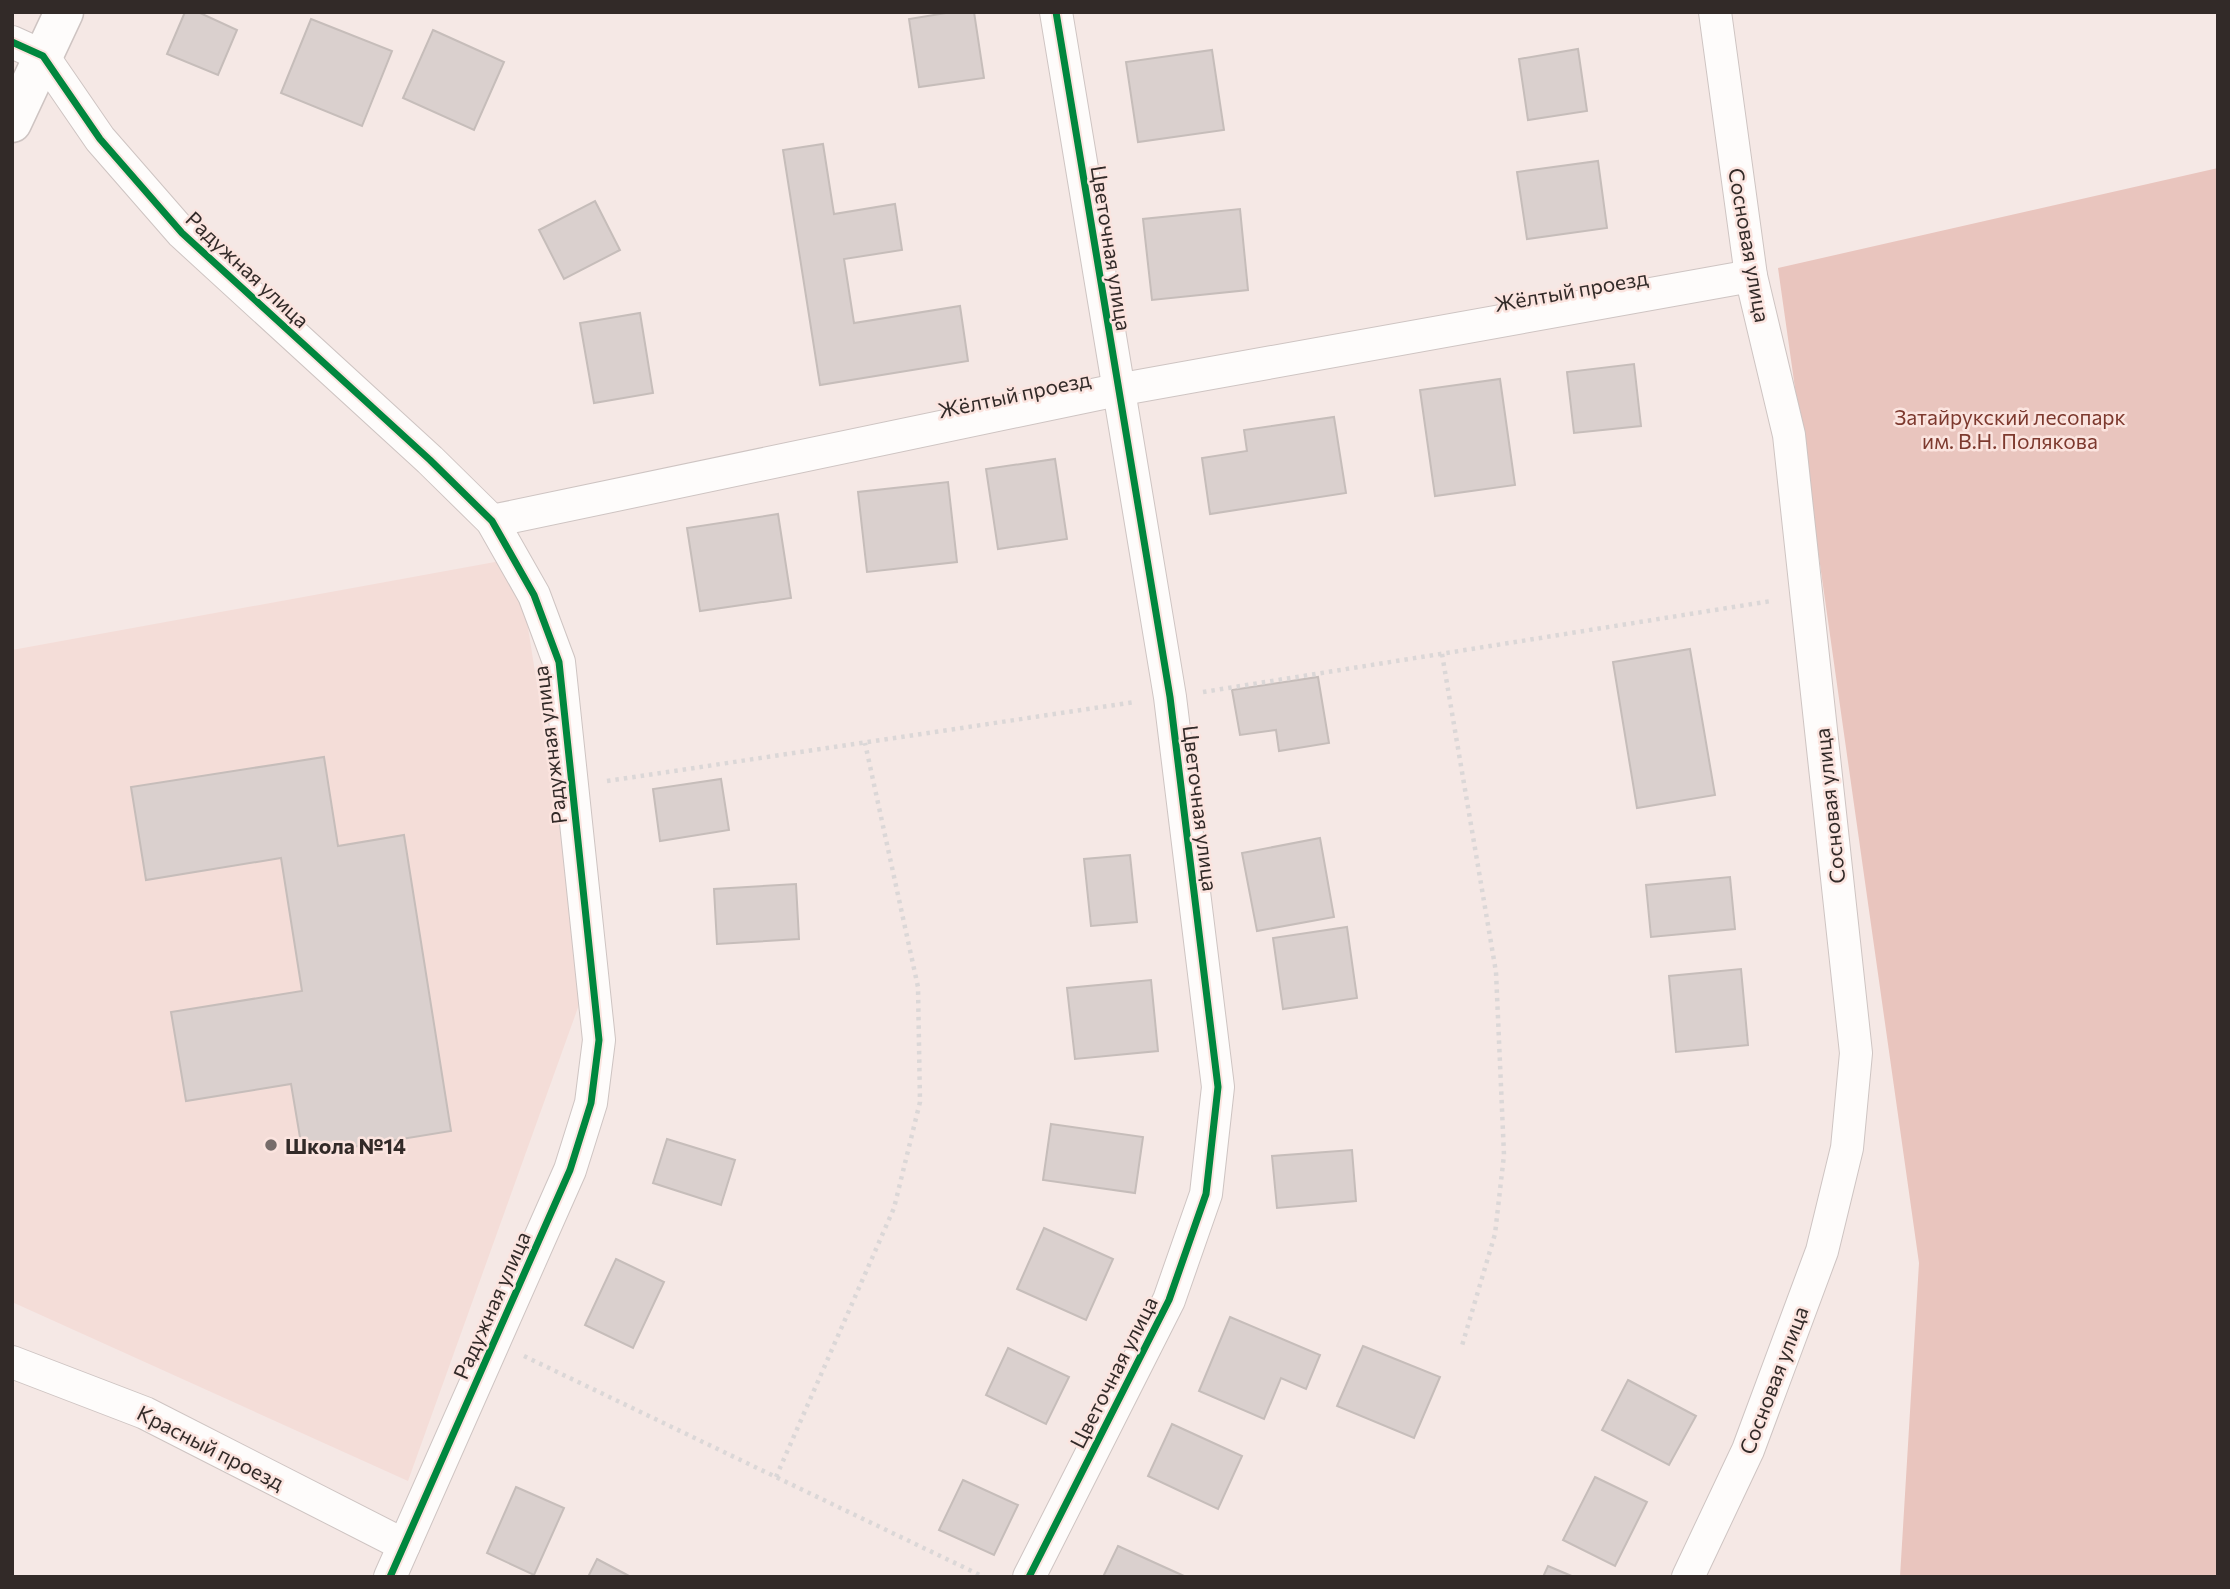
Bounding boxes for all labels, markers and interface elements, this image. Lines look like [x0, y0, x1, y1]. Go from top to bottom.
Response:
street label: Цветочная улица [1087, 164, 1137, 332]
street label: Сосновая улица [1724, 166, 1776, 324]
street label: Радужная улица [181, 206, 315, 332]
street label: Жёлтый проезд [1492, 264, 1650, 316]
street label: Жёлтый проезд [935, 366, 1093, 422]
park label: Затайрукский лесопарк им. В.Н. Полякова [1894, 404, 2126, 453]
street label: Радужная улица [527, 665, 571, 825]
street label: Цветочная улица [1178, 724, 1224, 892]
street label: Сосновая улица [1808, 727, 1850, 885]
place label: Школа №14 [285, 1133, 406, 1158]
marker: Школа №14 [263, 1137, 279, 1153]
street label: Радужная улица [447, 1227, 535, 1383]
street label: Цветочная улица [1064, 1292, 1162, 1452]
street label: Сосновая улица [1733, 1303, 1813, 1457]
street label: Красный проезд [134, 1399, 288, 1495]

